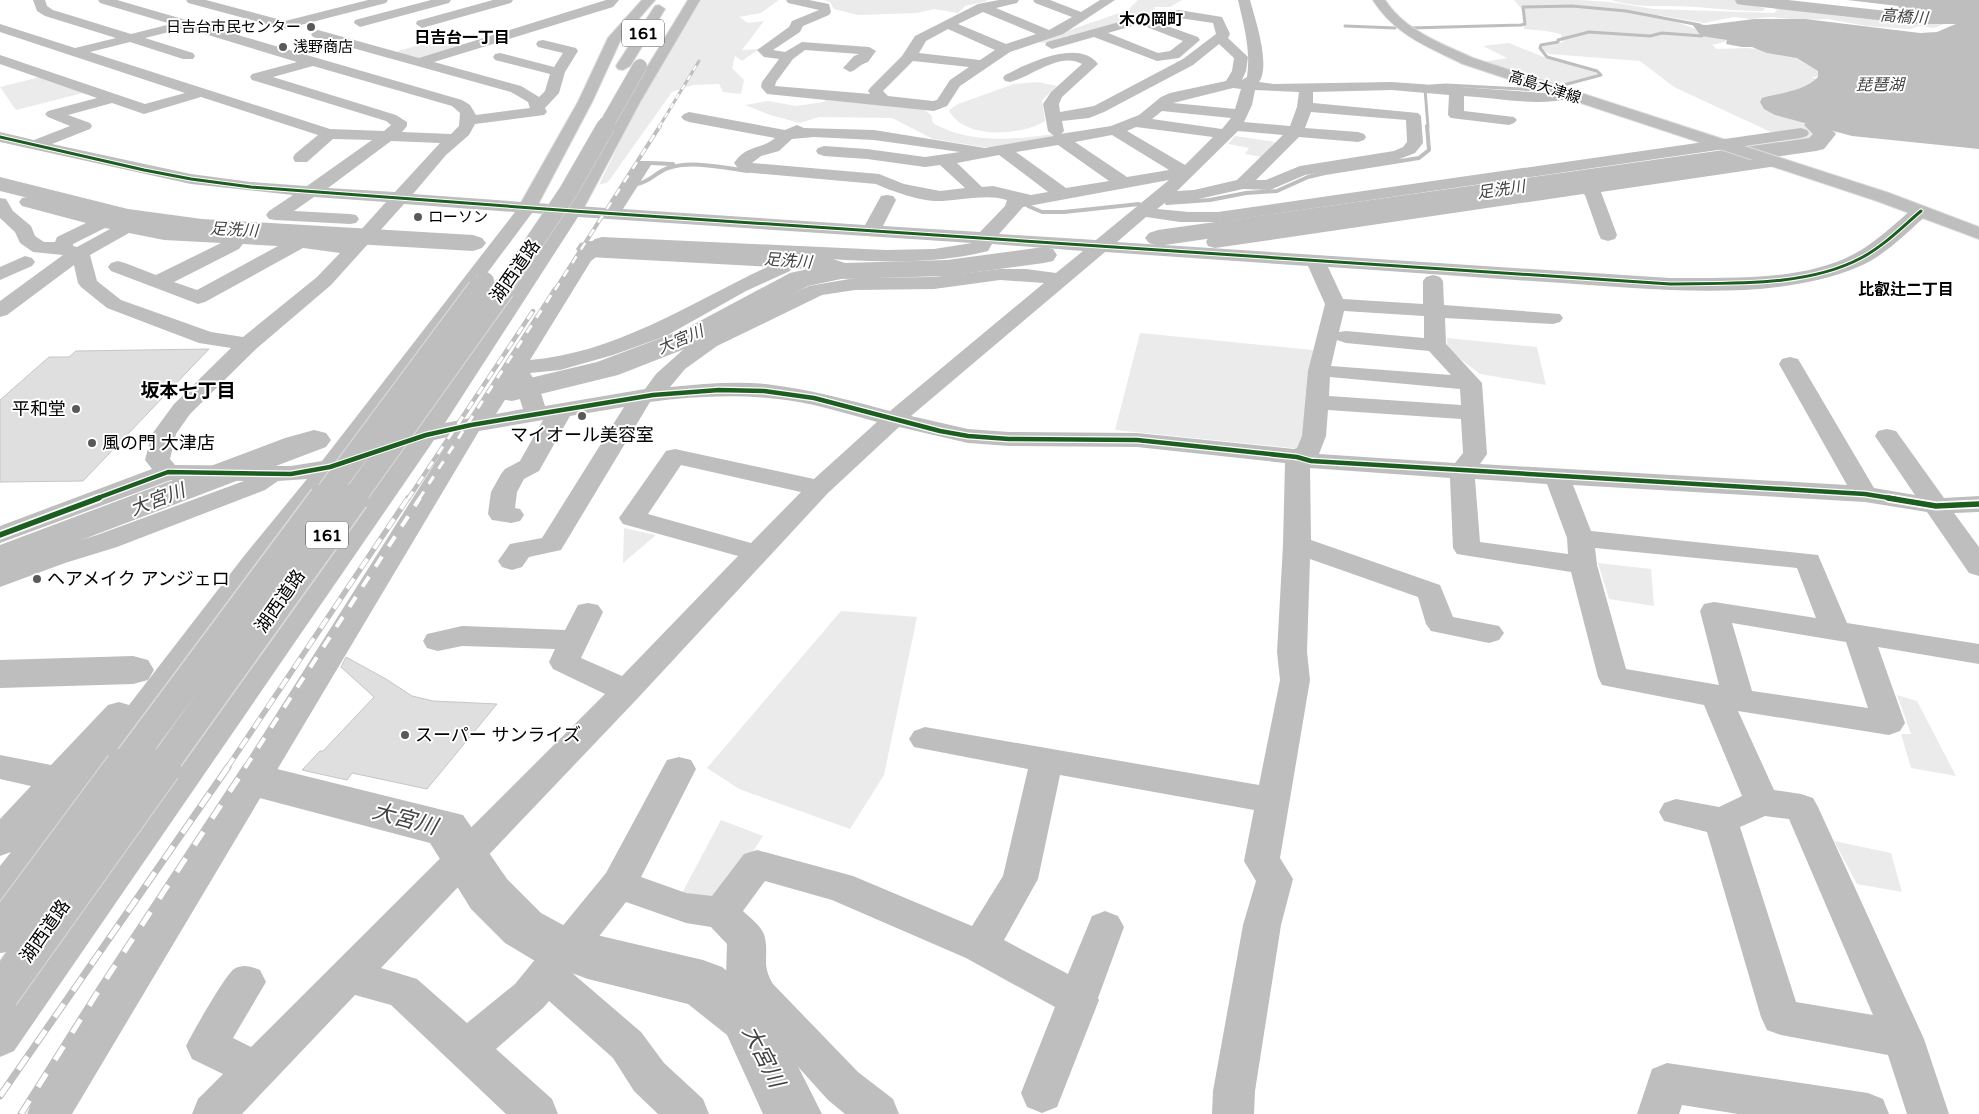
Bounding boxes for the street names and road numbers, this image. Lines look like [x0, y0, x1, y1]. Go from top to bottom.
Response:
road number: 161 [622, 19, 664, 46]
street label: 高島大津線 [1507, 67, 1583, 107]
street label: 湖西道路 [485, 235, 545, 307]
road number: 161 [306, 522, 348, 548]
street label: 湖西道路 [250, 565, 310, 637]
street label: 湖西道路 [15, 895, 75, 967]

